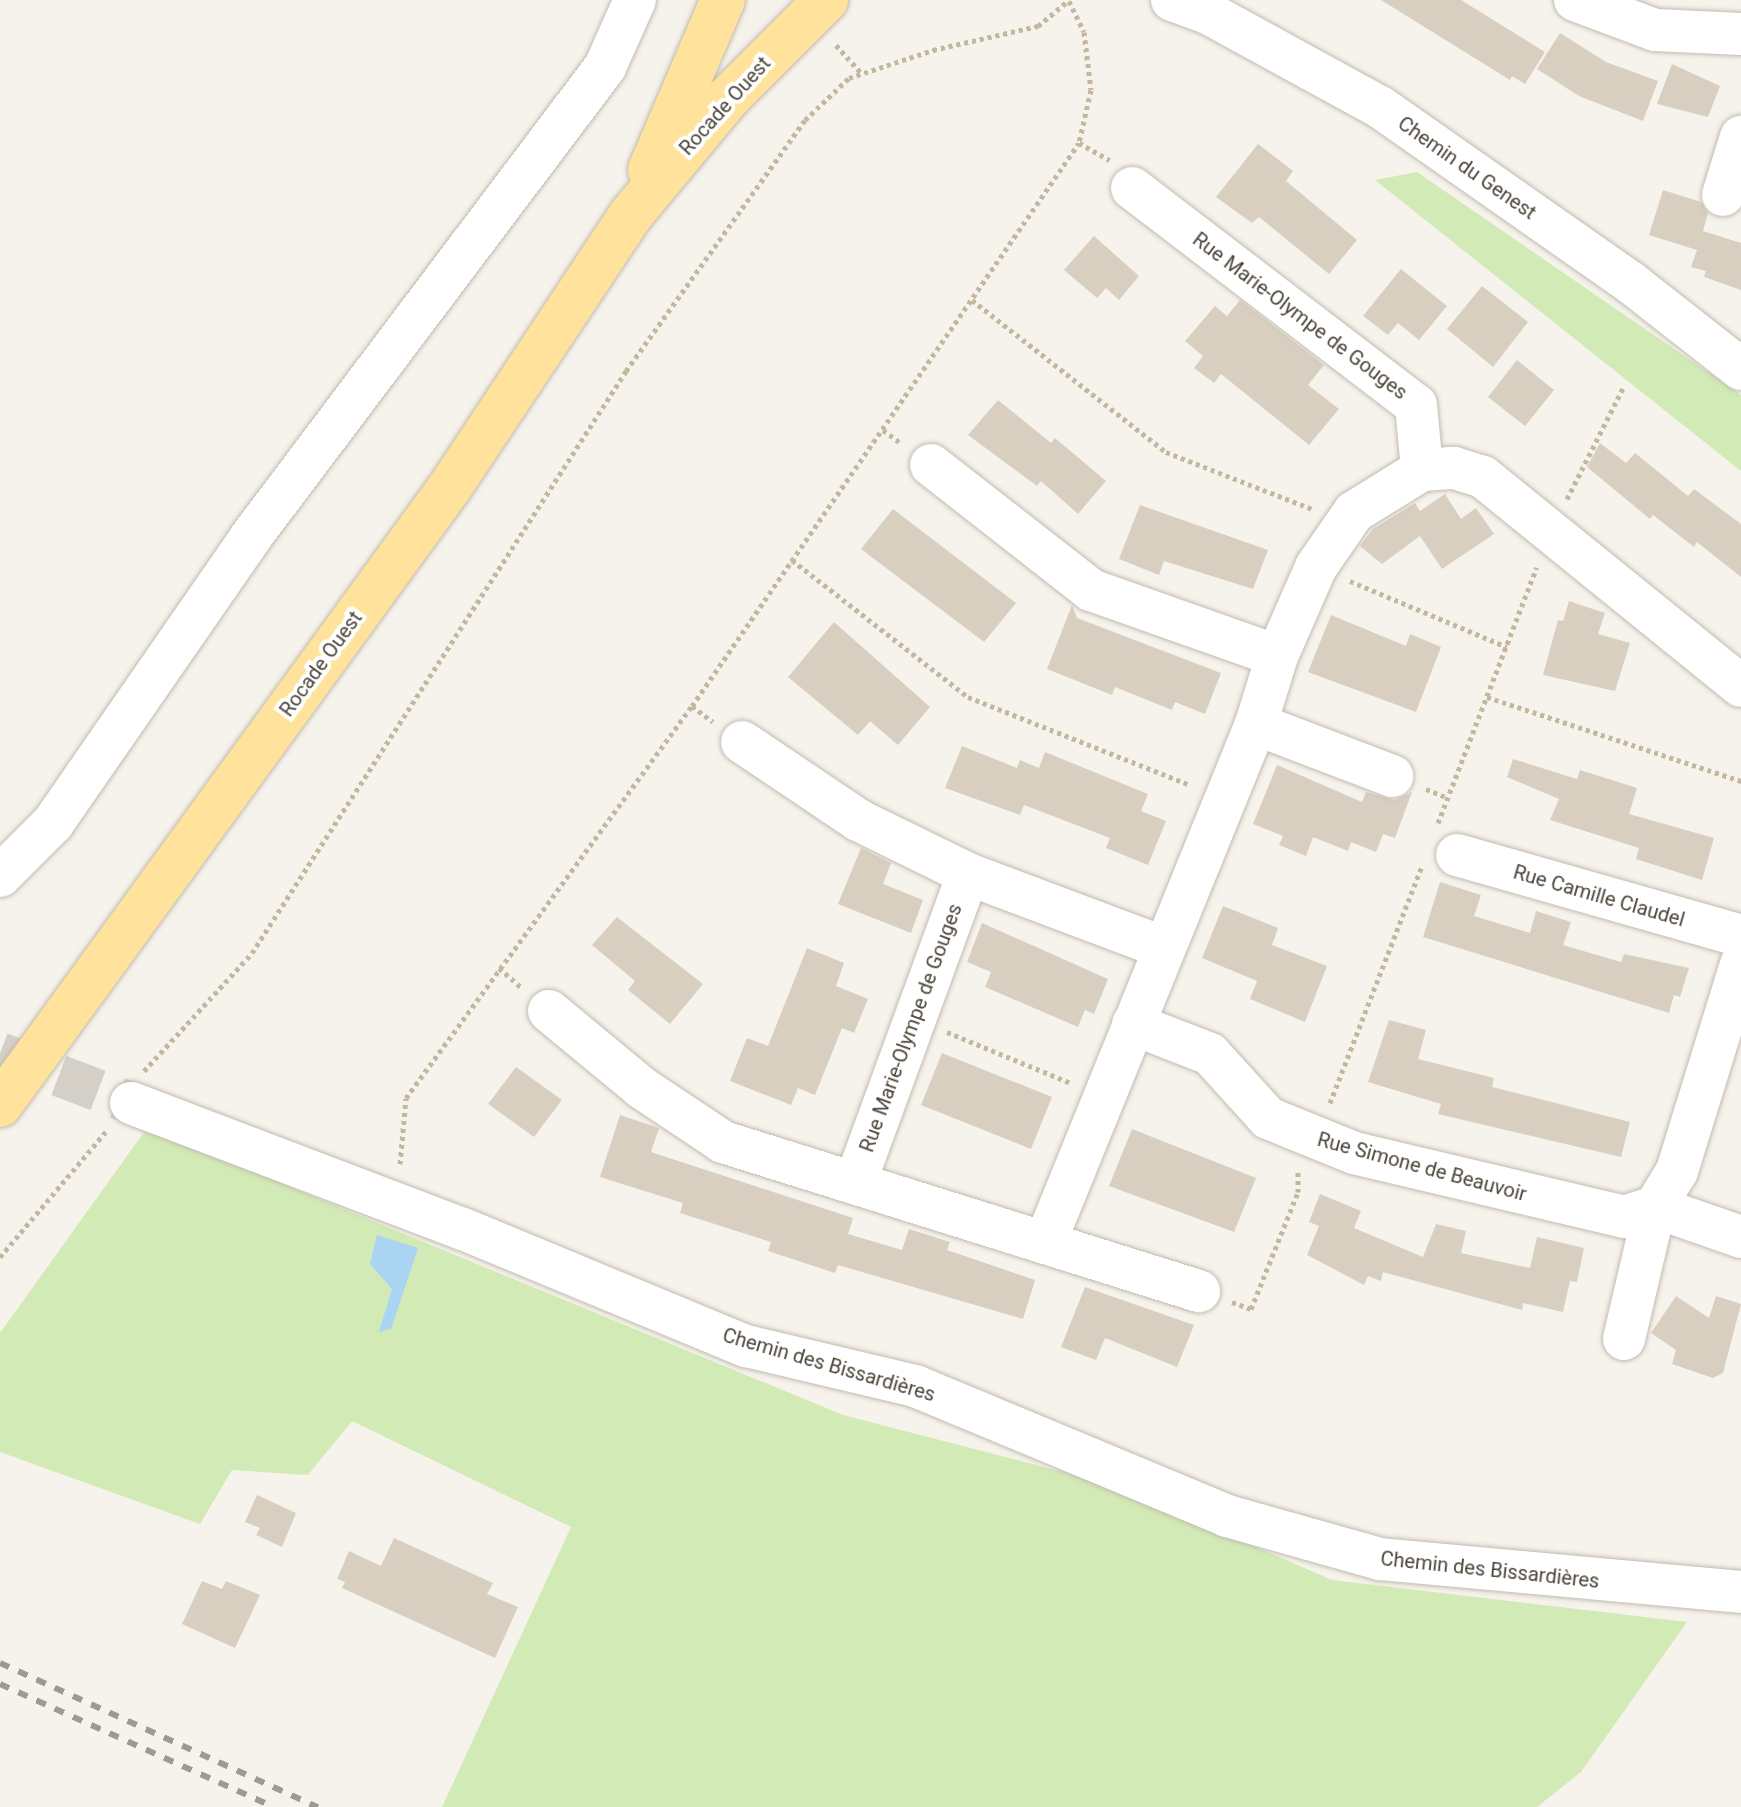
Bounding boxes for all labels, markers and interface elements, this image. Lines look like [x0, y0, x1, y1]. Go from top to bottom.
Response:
street label: Rocade Ouest [675, 52, 775, 160]
street label: Chemin du Genest [1393, 111, 1541, 225]
street label: Rue Marie-Olympe de Gouges [1188, 227, 1412, 405]
street label: Rocade Ouest [275, 607, 367, 721]
street label: Rue Camille Claudel [1511, 860, 1687, 932]
street label: Rue Marie-Olympe de Gouges [855, 901, 967, 1155]
street label: Rue Simone de Beauvoir [1315, 1128, 1529, 1206]
street label: Chemin des Bissardières [720, 1323, 938, 1407]
street label: Chemin des Bissardières [1379, 1547, 1601, 1593]

